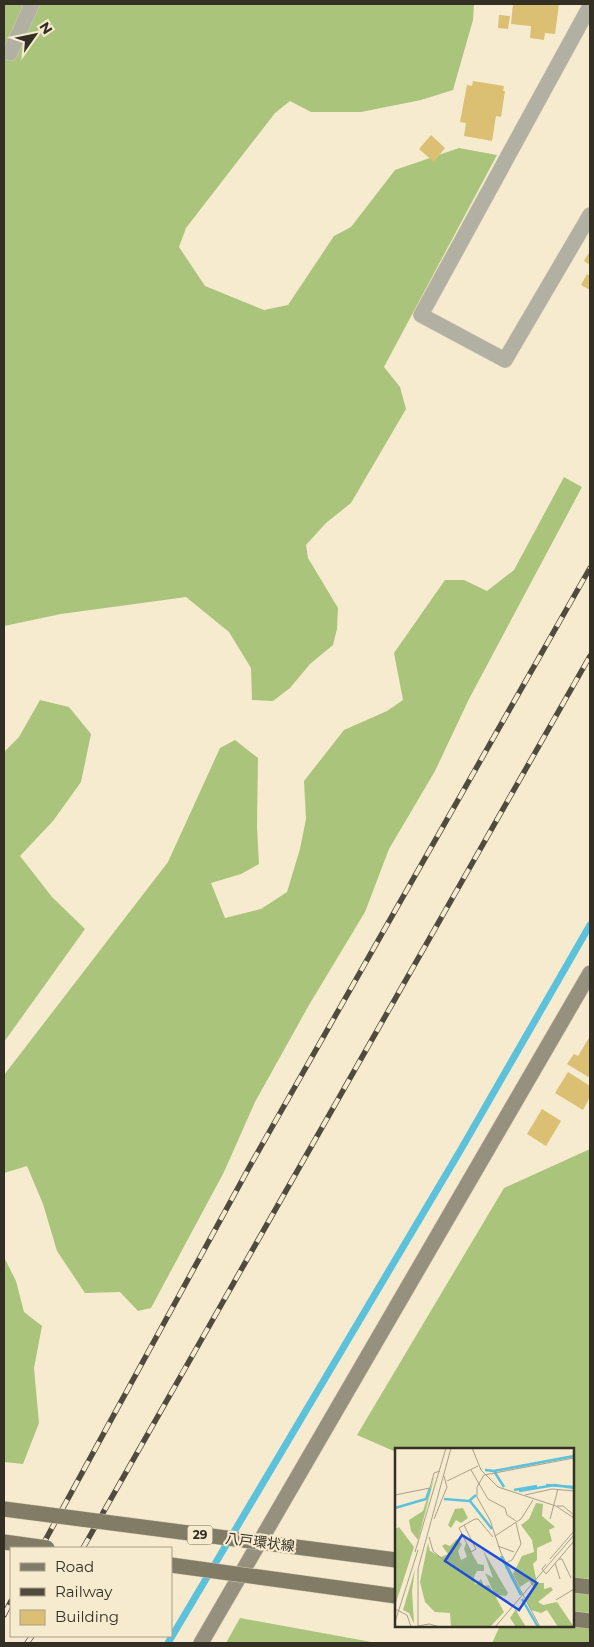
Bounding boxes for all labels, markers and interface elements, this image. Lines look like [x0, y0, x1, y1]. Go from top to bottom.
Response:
north arrow [10, 10, 60, 60]
text: N [35, 18, 57, 38]
inset map [395, 1448, 574, 1627]
road number: 29 [188, 1526, 212, 1544]
street label: 八戸環状線 [224, 1529, 296, 1555]
legend [10, 1547, 172, 1637]
text: Road [55, 1557, 94, 1576]
text: Railway [55, 1582, 113, 1601]
text: Building [55, 1607, 119, 1626]

